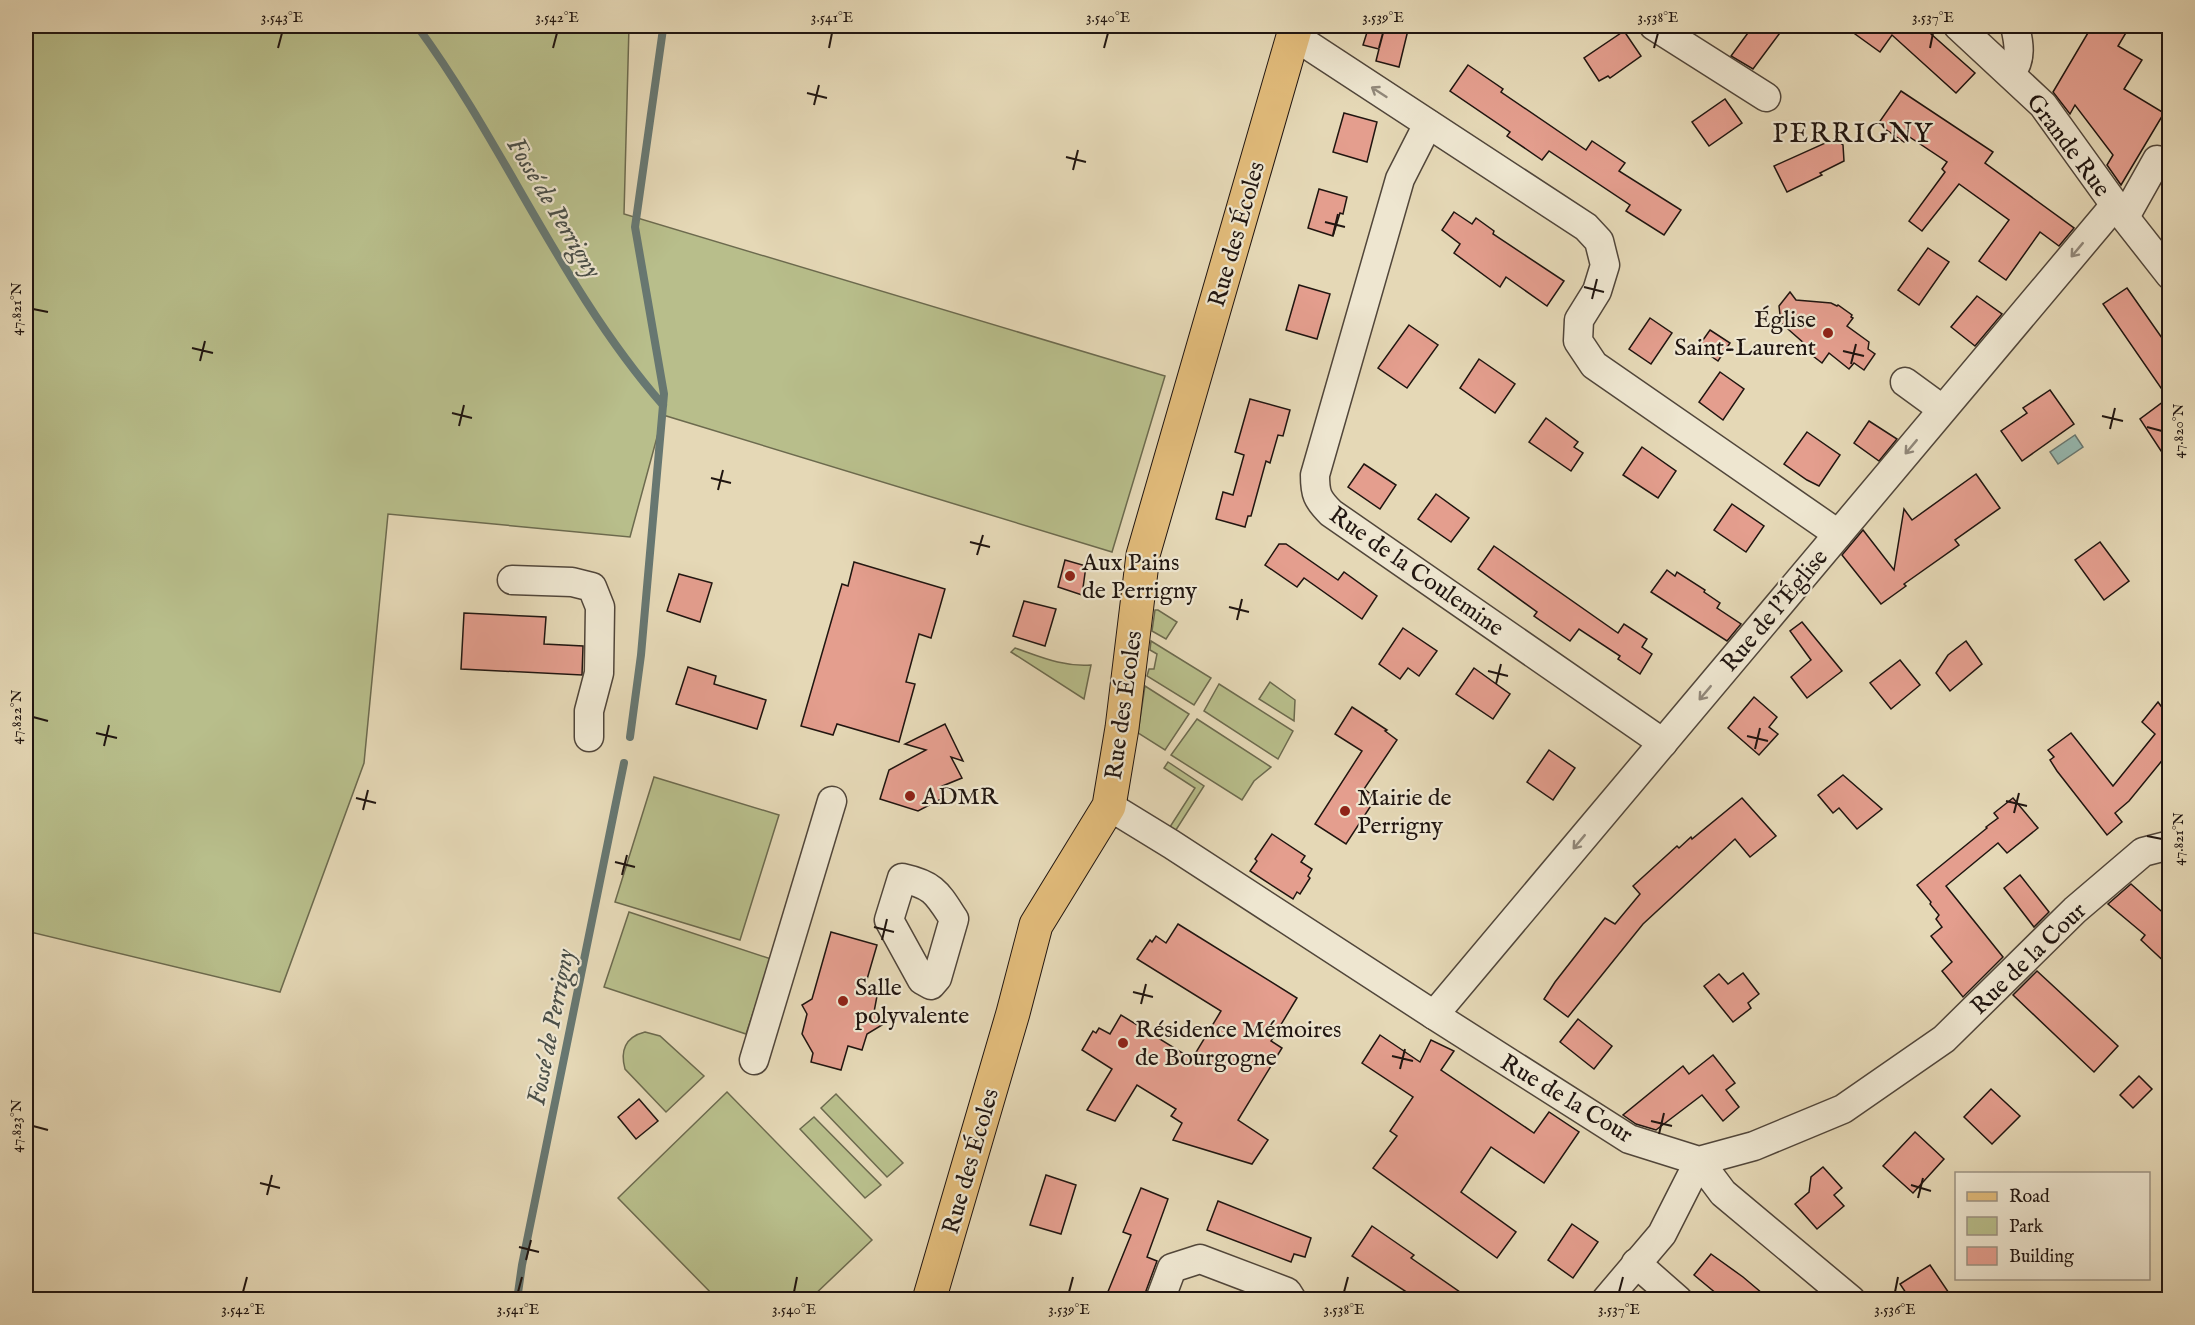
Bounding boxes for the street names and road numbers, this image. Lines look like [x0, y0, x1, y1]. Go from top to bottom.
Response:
street label: Grande Rue [2019, 88, 2117, 204]
street label: Rue des Écoles [1202, 158, 1273, 311]
street label: Rue de la Coulemine [1323, 500, 1510, 644]
street label: Rue de l'Église [1715, 543, 1836, 679]
street label: Rue des Écoles [1099, 629, 1150, 782]
street label: Rue de la Cour [1965, 896, 2094, 1022]
street label: Rue de la Cour [1494, 1048, 1638, 1151]
street label: Rue des Écoles [936, 1085, 1007, 1238]

